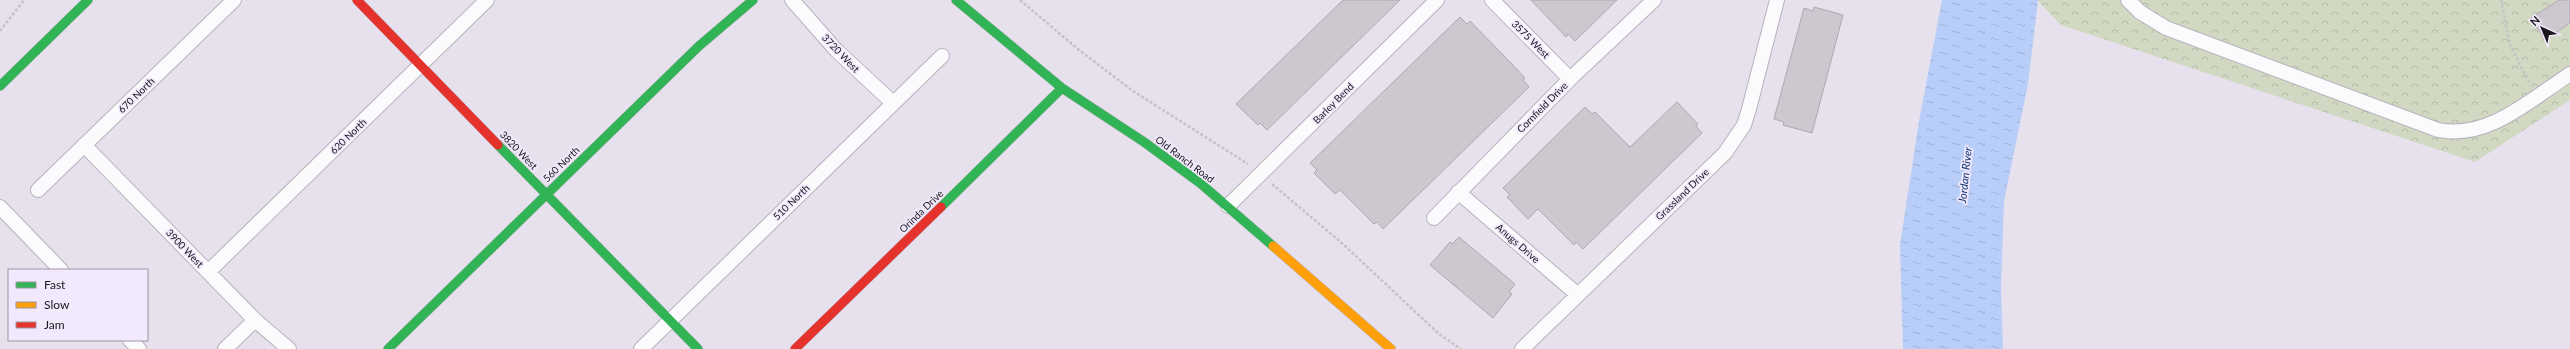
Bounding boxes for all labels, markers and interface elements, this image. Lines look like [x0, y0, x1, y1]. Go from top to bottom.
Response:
north arrow [2522, 8, 2562, 48]
text: N [2527, 13, 2542, 28]
street label: 3575 West [1510, 18, 1553, 61]
street label: 3720 West [820, 31, 862, 75]
street label: 670 North [115, 75, 157, 115]
street label: Cornfield Drive [1514, 79, 1570, 135]
street label: Barley Bend [1310, 80, 1356, 126]
street label: 620 North [327, 116, 369, 156]
street label: 3820 West [498, 128, 540, 172]
street label: Old Ranch Road [1153, 133, 1217, 185]
street label: 560 North [540, 144, 582, 184]
water label: Jordan River [1955, 146, 1974, 205]
street label: Grassland Drive [1653, 166, 1711, 222]
street label: 510 North [770, 182, 812, 222]
street label: Orinda Drive [897, 187, 945, 235]
street label: Anugs Drive [1494, 221, 1542, 265]
street label: 3900 West [164, 226, 206, 270]
legend [8, 269, 148, 341]
text: Fast [44, 277, 66, 292]
text: Slow [44, 297, 70, 312]
text: Jam [44, 317, 65, 332]

